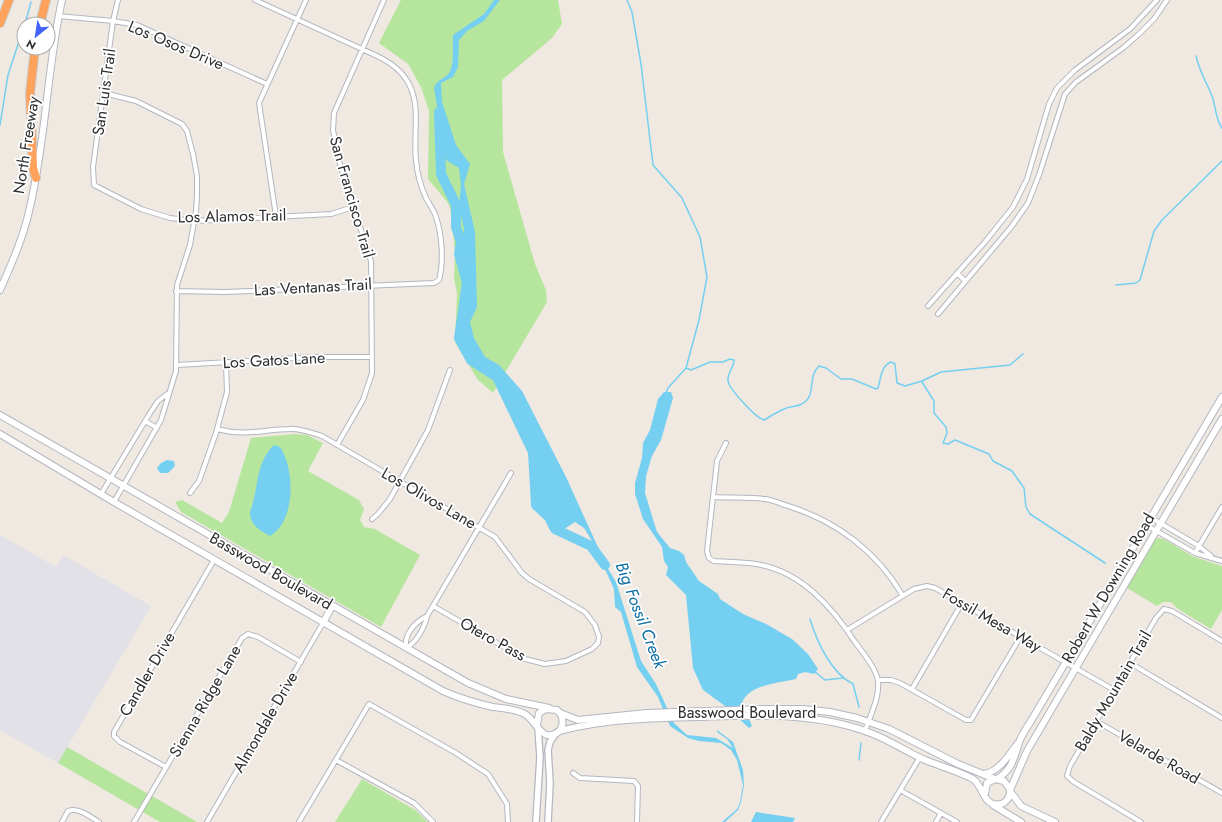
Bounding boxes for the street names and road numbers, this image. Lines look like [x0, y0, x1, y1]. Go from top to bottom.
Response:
street label: Los Osos Drive [125, 15, 227, 75]
street label: San Luis Trail [87, 47, 121, 137]
street label: North Freeway [7, 94, 45, 195]
street label: San Francisco Trail [324, 133, 380, 261]
street label: Los Alamos Trail [177, 204, 287, 228]
street label: Las Ventanas Trail [253, 272, 373, 302]
street label: Los Gatos Lane [222, 346, 326, 374]
street label: Los Olivos Lane [377, 462, 481, 534]
street label: Robert W Downing Road [1056, 509, 1160, 667]
street label: Basswood Boulevard [205, 526, 337, 616]
street label: Fossil Mesa Way [938, 582, 1047, 658]
street label: Otero Pass [456, 611, 530, 667]
street label: Baldy Mountain Trail [1069, 626, 1157, 756]
street label: Candler Drive [114, 628, 180, 720]
street label: Sienna Ridge Lane [163, 641, 247, 761]
street label: Almondale Drive [227, 667, 303, 777]
street label: Basswood Boulevard [678, 701, 816, 724]
street label: Velarde Road [1114, 724, 1204, 790]

